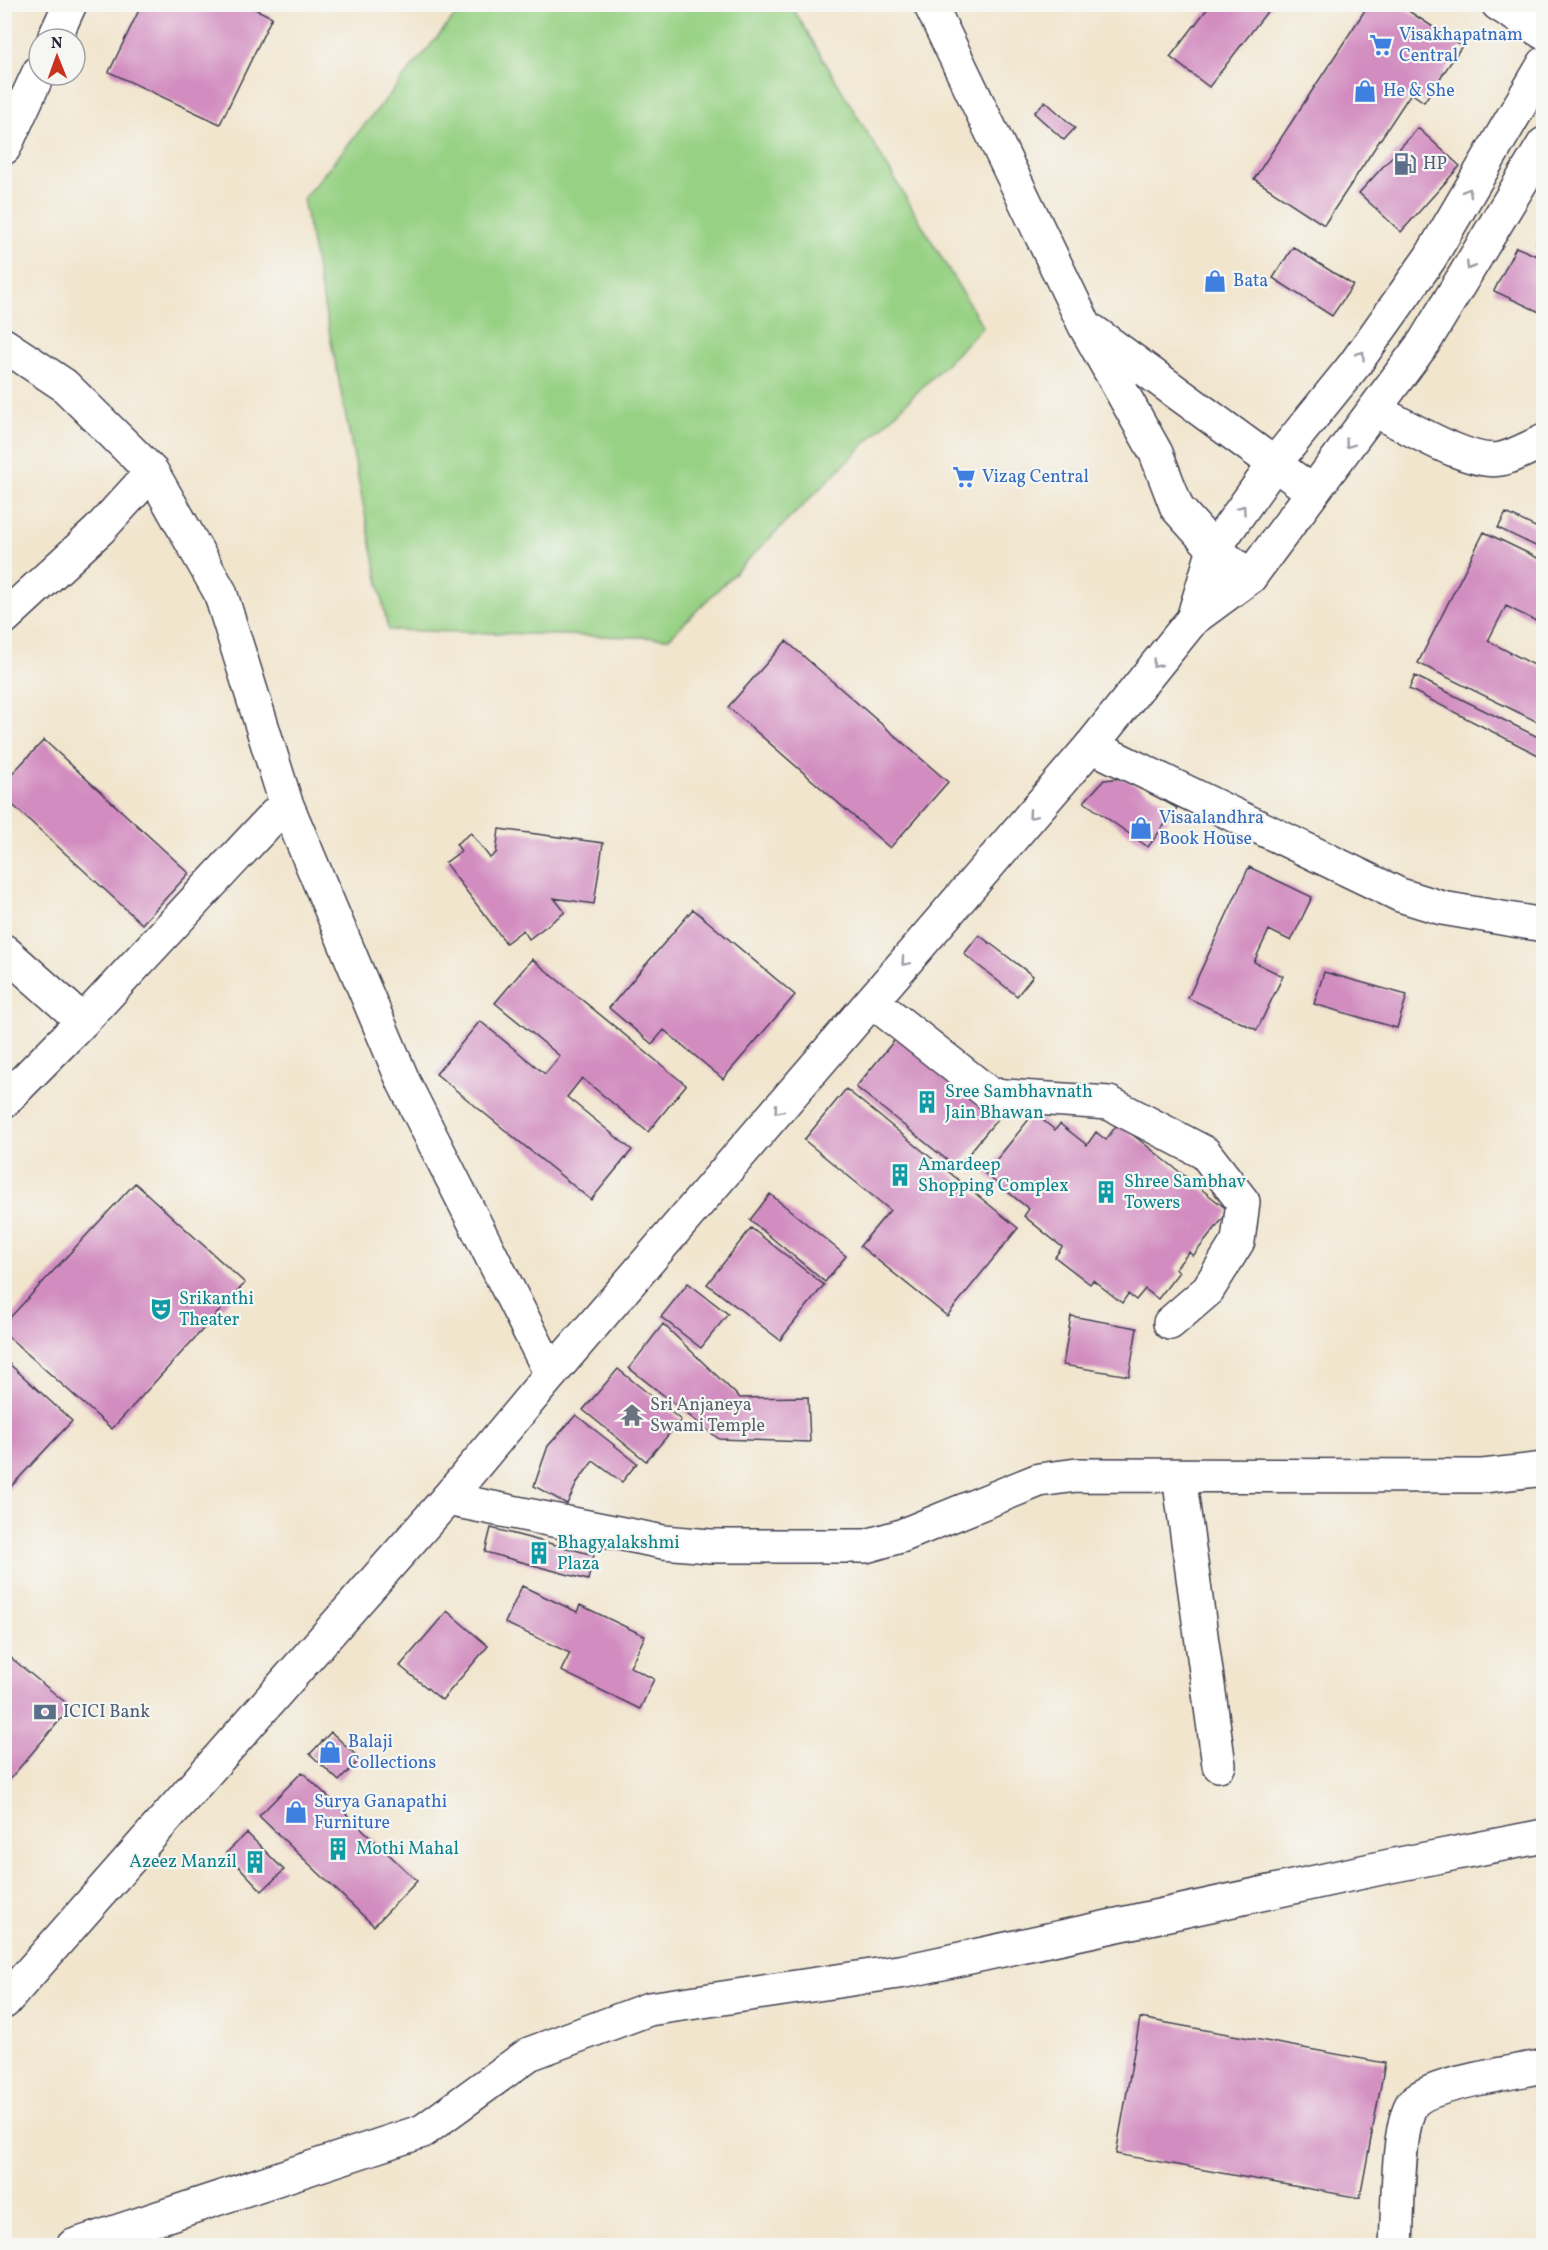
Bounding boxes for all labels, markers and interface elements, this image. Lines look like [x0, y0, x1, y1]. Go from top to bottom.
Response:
place label: Visakhapatnam Central [1399, 23, 1523, 69]
north arrow [27, 27, 87, 87]
supermarket icon: Visakhapatnam Central [1368, 32, 1394, 58]
text: N [51, 33, 63, 55]
shop icon: He & She [1352, 78, 1378, 104]
place label: He & She [1383, 79, 1455, 104]
fuel station icon: HP [1392, 151, 1418, 177]
place label: HP [1423, 152, 1447, 177]
one-way arrow [1461, 188, 1472, 198]
one-way arrow [1466, 260, 1477, 270]
shop icon: Bata [1202, 268, 1228, 294]
place label: Bata [1233, 269, 1268, 294]
one-way arrow [1354, 351, 1365, 362]
one-way arrow [1345, 438, 1356, 449]
supermarket icon: Vizag Central [951, 464, 977, 490]
place label: Vizag Central [982, 465, 1089, 490]
one-way arrow [1235, 505, 1246, 516]
one-way arrow [1153, 658, 1164, 669]
place label: Visaalandhra Book House [1159, 806, 1264, 852]
one-way arrow [1028, 808, 1039, 819]
shop icon: Visaalandhra Book House [1128, 815, 1154, 841]
one-way arrow [901, 955, 912, 966]
place label: Sree Sambhavnath Jain Bhawan [945, 1080, 1093, 1126]
building icon: Sree Sambhavnath Jain Bhawan [914, 1089, 940, 1115]
one-way arrow [774, 1103, 785, 1114]
place label: Amardeep Shopping Complex [918, 1153, 1069, 1199]
building icon: Amardeep Shopping Complex [887, 1162, 913, 1188]
place label: Shree Sambhav Towers [1124, 1170, 1247, 1216]
building icon: Shree Sambhav Towers [1093, 1179, 1119, 1205]
place label: Srikanthi Theater [179, 1287, 254, 1333]
theatre icon: Srikanthi Theater [148, 1296, 174, 1322]
place label: Sri Anjaneya Swami Temple [650, 1393, 765, 1439]
temple icon: Sri Anjaneya Swami Temple [619, 1402, 645, 1428]
place label: Bhagyalakshmi Plaza [557, 1531, 680, 1577]
building icon: Bhagyalakshmi Plaza [526, 1540, 552, 1566]
bank icon: ICICI Bank [32, 1699, 58, 1725]
place label: ICICI Bank [63, 1700, 150, 1725]
place label: Balaji Collections [348, 1730, 436, 1776]
shop icon: Balaji Collections [317, 1739, 343, 1765]
place label: Surya Ganapathi Furniture [314, 1790, 447, 1836]
shop icon: Surya Ganapathi Furniture [283, 1799, 309, 1825]
building icon: Mothi Mahal [325, 1836, 351, 1862]
place label: Mothi Mahal [356, 1837, 459, 1862]
building icon: Azeez Manzil [242, 1849, 268, 1875]
place label: Azeez Manzil [129, 1850, 237, 1875]

